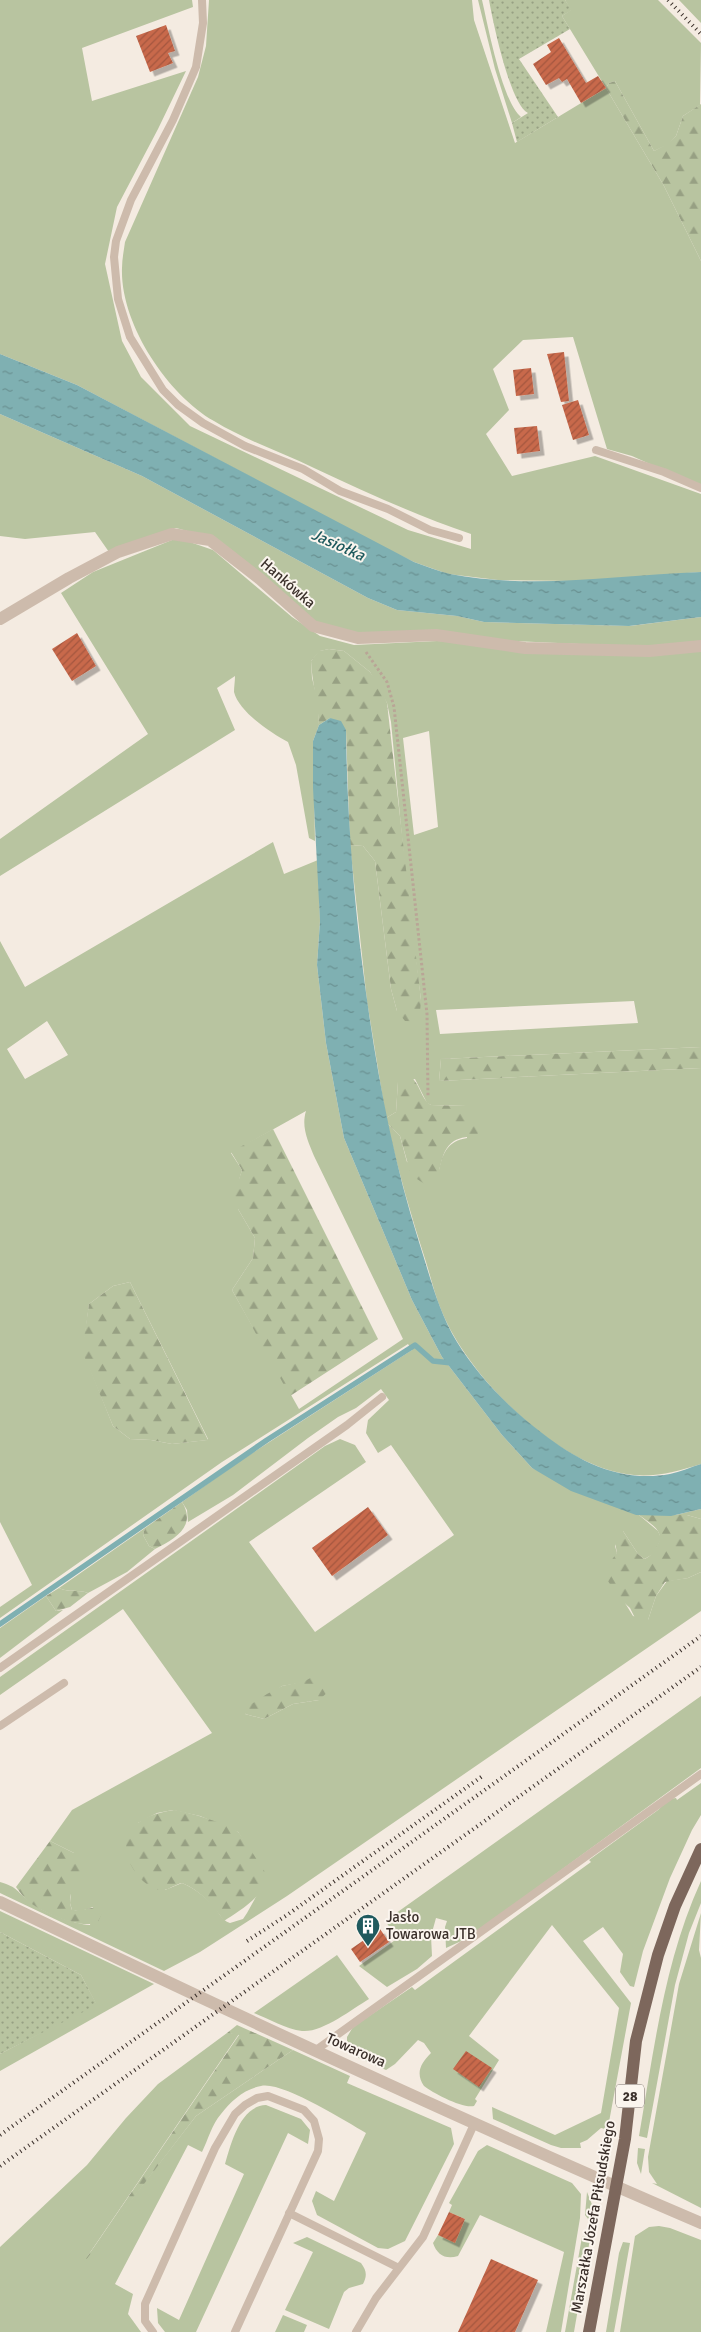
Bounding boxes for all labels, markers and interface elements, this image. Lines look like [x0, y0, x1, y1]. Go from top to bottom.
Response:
water label: Jasiołka [308, 524, 368, 566]
street label: Hankówka [257, 554, 319, 612]
place label: Jasło Towarowa JTB [386, 1908, 476, 1943]
building icon: Jasło Towarowa JTB [355, 1913, 381, 1947]
street label: Towarowa [323, 2029, 389, 2071]
road number: 28 [616, 2084, 644, 2108]
street label: Marszałka Józefa Piłsudskiego [567, 2119, 619, 2315]

